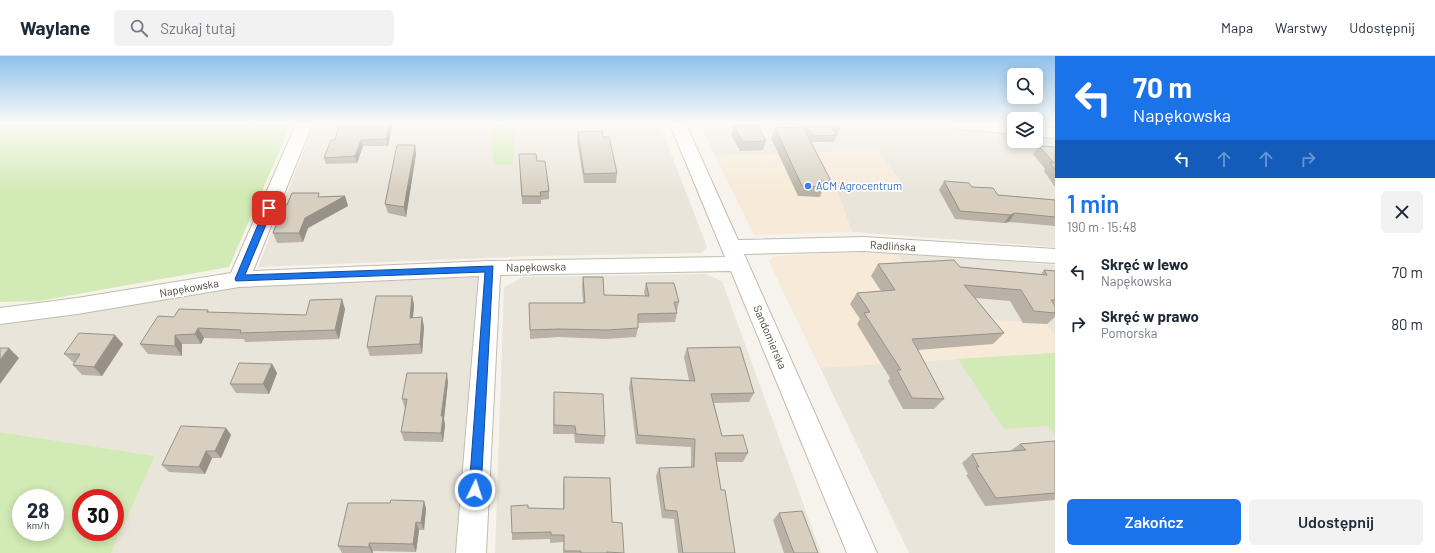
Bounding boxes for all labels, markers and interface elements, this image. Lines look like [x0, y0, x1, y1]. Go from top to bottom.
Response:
search box [114, 10, 394, 46]
text: Waylane [20, 16, 90, 39]
icon: search [128, 17, 150, 39]
text: Szukaj tutaj [160, 19, 236, 37]
text: Mapa [1221, 19, 1253, 36]
text: Warstwy [1275, 19, 1327, 36]
text: Udostępnij [1349, 19, 1415, 36]
map controls [1007, 68, 1043, 148]
button: search [1007, 68, 1043, 104]
text: 70 m [1133, 70, 1192, 104]
icon: left [1067, 72, 1119, 124]
text: Napękowska [1133, 104, 1231, 126]
button: layers [1007, 112, 1043, 148]
icon: left [1171, 148, 1193, 170]
icon: ahead [1213, 148, 1235, 170]
icon: ahead [1255, 148, 1277, 170]
icon: right [1297, 148, 1319, 170]
place label: ACM Agrocentrum [816, 179, 902, 192]
marker: ACM Agrocentrum [803, 181, 813, 191]
text: 1 min [1067, 189, 1119, 218]
pin [252, 191, 286, 225]
button: close [1381, 191, 1423, 233]
icon: arrive [258, 197, 280, 219]
text: 190 m · 15:48 [1067, 219, 1137, 235]
street label: Radlińska [870, 238, 916, 253]
text: Skręć w lewo [1101, 255, 1188, 273]
street label: Napękowska [506, 259, 566, 274]
icon: left [1067, 261, 1089, 283]
text: 70 m [1392, 263, 1423, 281]
text: Napękowska [1101, 273, 1172, 289]
street label: Napękowska [158, 276, 220, 299]
street label: Sandomierska [751, 303, 790, 371]
text: Skręć w prawo [1101, 307, 1199, 325]
icon: right [1067, 313, 1089, 335]
text: 80 m [1391, 315, 1423, 333]
text: Pomorska [1101, 325, 1157, 341]
position arrow [454, 469, 496, 511]
speed limit sign: 30 [72, 489, 124, 541]
text: 28 [27, 498, 49, 522]
button: Zakończ [1067, 499, 1241, 545]
button: Udostępnij [1249, 499, 1423, 545]
text: km/h [27, 519, 49, 531]

